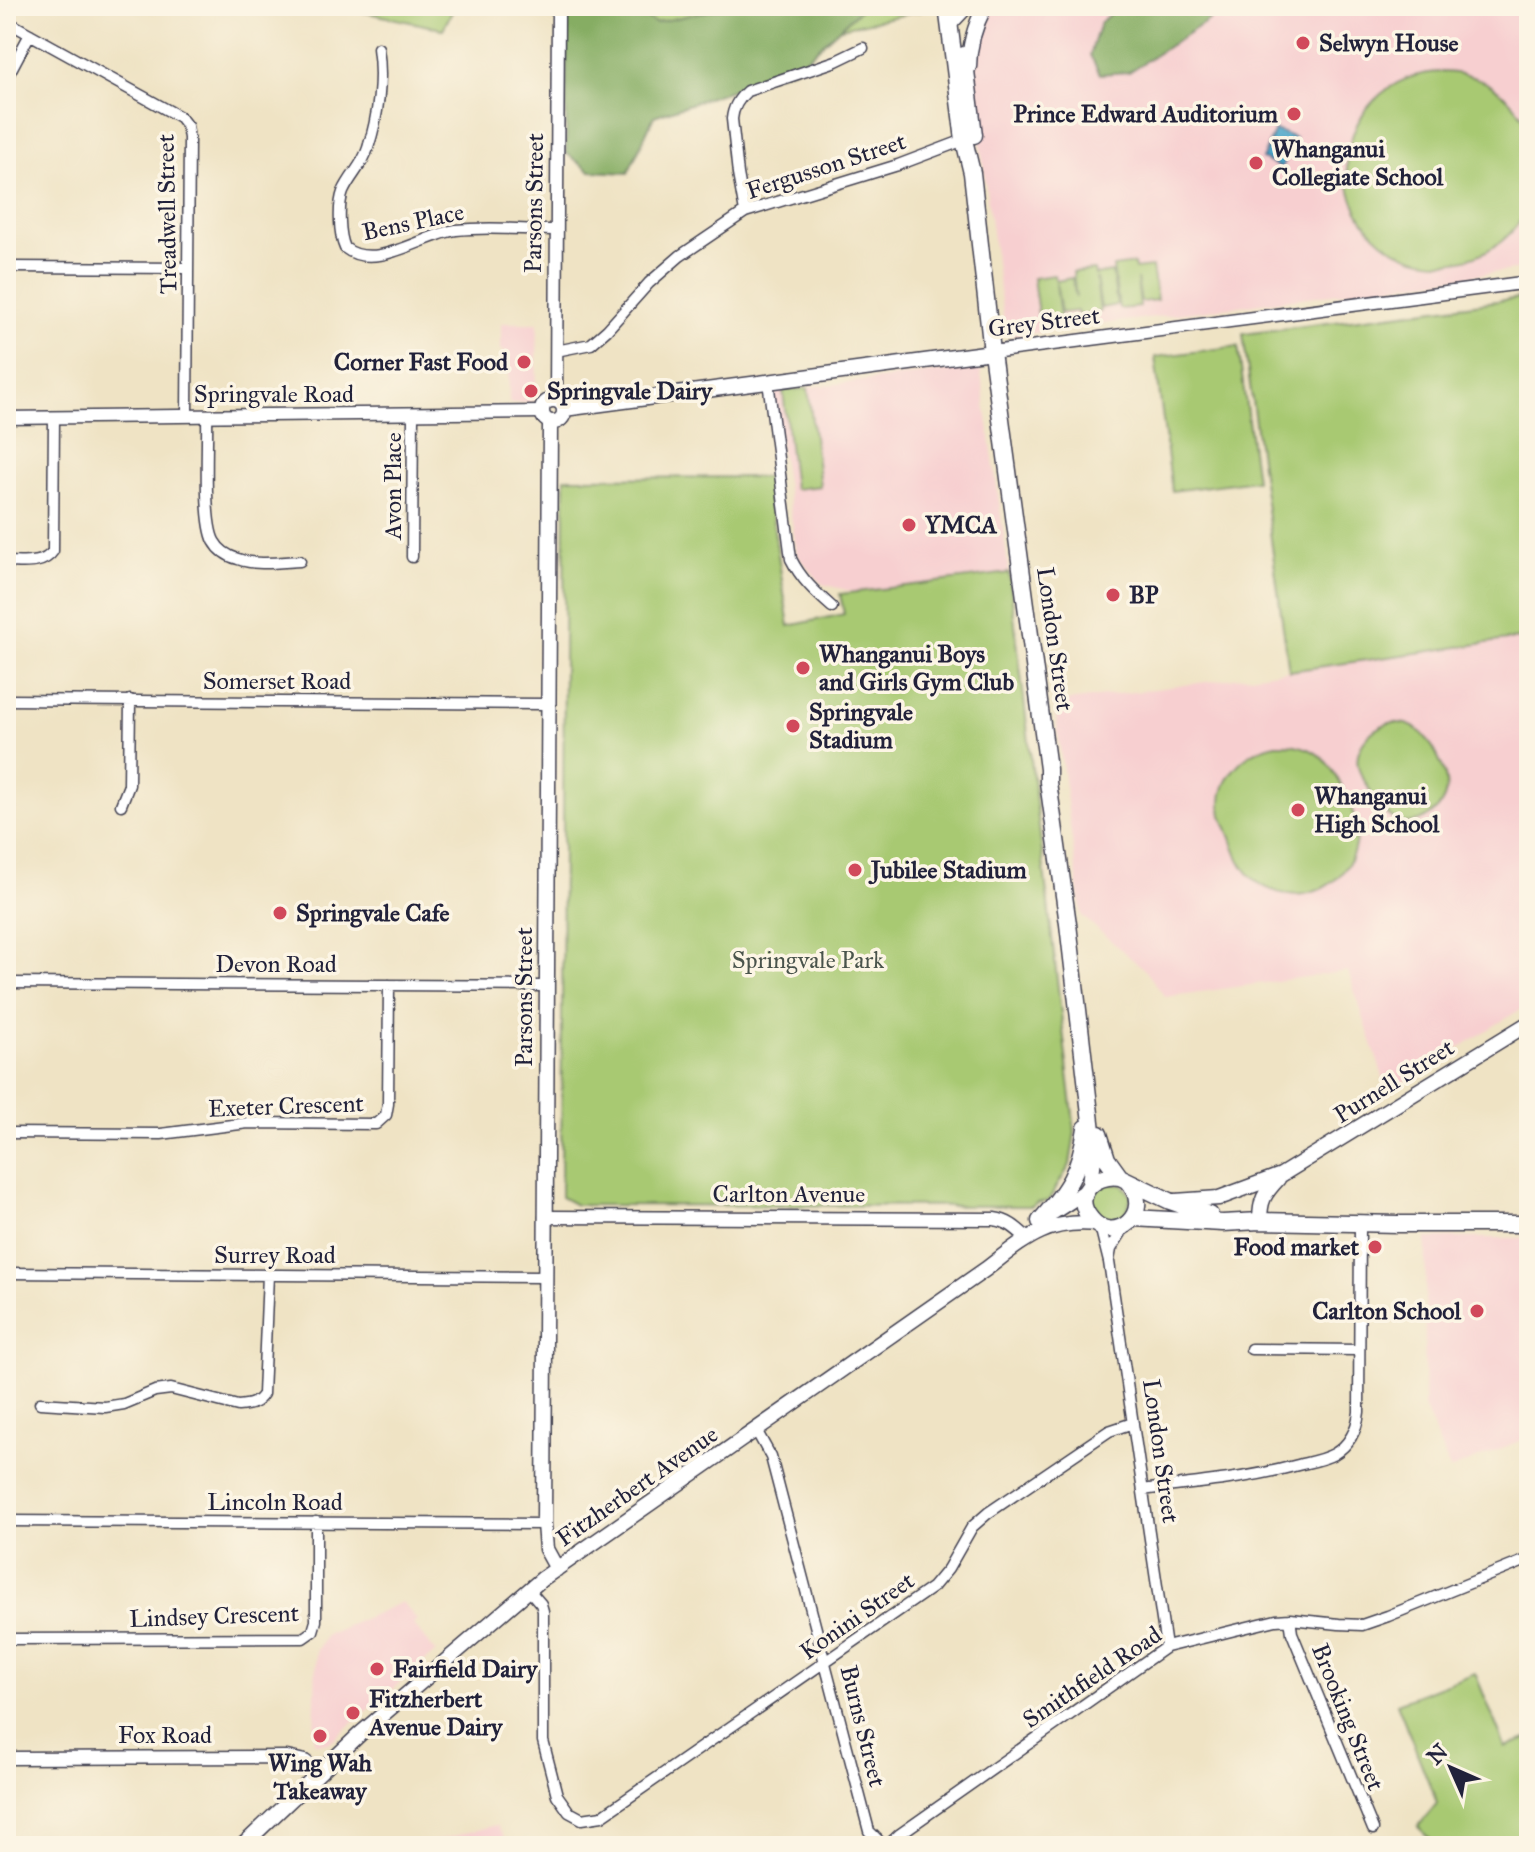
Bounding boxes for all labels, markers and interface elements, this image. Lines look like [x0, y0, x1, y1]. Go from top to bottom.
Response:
place label: Selwyn House [1319, 28, 1458, 58]
marker: Selwyn House [1294, 34, 1312, 52]
place label: Prince Edward Auditorium [1013, 99, 1279, 129]
marker: Prince Edward Auditorium [1285, 105, 1303, 123]
street label: Fergusson Street [742, 126, 910, 206]
street label: Parsons Street [518, 132, 550, 273]
street label: Treadwell Street [151, 133, 183, 294]
place label: Whanganui Collegiate School [1272, 134, 1444, 192]
marker: Whanganui Collegiate School [1247, 154, 1265, 172]
street label: Bens Place [359, 197, 467, 247]
street label: Grey Street [986, 300, 1102, 344]
place label: Corner Fast Food [334, 347, 509, 377]
marker: Corner Fast Food [515, 353, 533, 371]
place label: Springvale Dairy [547, 376, 714, 406]
street label: Springvale Road [194, 379, 354, 409]
marker: Springvale Dairy [522, 382, 540, 400]
street label: Avon Place [378, 432, 408, 541]
place label: YMCA [924, 510, 998, 540]
marker: YMCA [900, 516, 918, 534]
street label: London Street [1030, 565, 1080, 713]
place label: BP [1129, 580, 1159, 610]
marker: BP [1104, 586, 1122, 604]
place label: Whanganui Boys and Girls Gym Club [819, 639, 1014, 697]
marker: Whanganui Boys and Girls Gym Club [794, 659, 812, 677]
street label: Somerset Road [203, 666, 351, 696]
place label: Springvale Stadium [809, 697, 913, 755]
marker: Springvale Stadium [784, 717, 802, 735]
place label: Whanganui High School [1314, 781, 1440, 839]
marker: Whanganui High School [1289, 801, 1307, 819]
place label: Jubilee Stadium [868, 855, 1027, 885]
marker: Jubilee Stadium [846, 861, 864, 879]
place label: Springvale Cafe [296, 898, 450, 928]
marker: Springvale Cafe [271, 904, 289, 922]
street label: Parsons Street [509, 927, 539, 1067]
park label: Springvale Park [732, 945, 885, 975]
street label: Devon Road [215, 949, 337, 979]
street label: Purnell Street [1328, 1032, 1460, 1130]
street label: Exeter Crescent [208, 1088, 365, 1124]
street label: Carlton Avenue [713, 1179, 865, 1209]
place label: Food market [1234, 1232, 1359, 1262]
marker: Food market [1366, 1238, 1384, 1256]
street label: Surrey Road [214, 1240, 336, 1270]
place label: Carlton School [1312, 1296, 1461, 1326]
marker: Carlton School [1468, 1302, 1486, 1320]
street label: London Street [1136, 1377, 1186, 1525]
street label: Fitzherbert Avenue [550, 1419, 724, 1553]
street label: Lincoln Road [207, 1487, 343, 1517]
street label: Konini Street [794, 1565, 920, 1666]
street label: Lindsey Crescent [129, 1598, 300, 1634]
street label: Smithfield Road [1017, 1620, 1167, 1734]
street label: Brooking Street [1305, 1639, 1391, 1795]
place label: Fairfield Dairy [393, 1654, 539, 1684]
marker: Fairfield Dairy [368, 1660, 386, 1678]
street label: Burns Street [833, 1662, 893, 1790]
place label: Fitzherbert Avenue Dairy [367, 1684, 504, 1742]
marker: Fitzherbert Avenue Dairy [344, 1704, 362, 1722]
street label: Fox Road [118, 1720, 212, 1750]
marker: Wing Wah Takeaway [311, 1727, 329, 1745]
north arrow [1411, 1728, 1491, 1808]
text: N [1421, 1738, 1454, 1770]
place label: Wing Wah Takeaway [268, 1748, 373, 1806]

